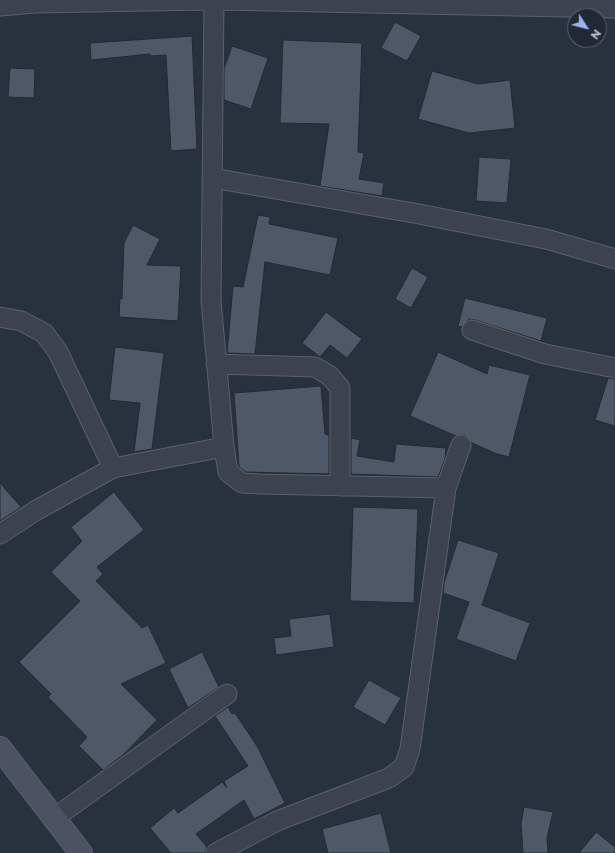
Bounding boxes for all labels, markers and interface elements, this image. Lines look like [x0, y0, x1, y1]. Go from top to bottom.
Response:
north arrow [567, 8, 607, 48]
text: N [588, 27, 604, 42]

